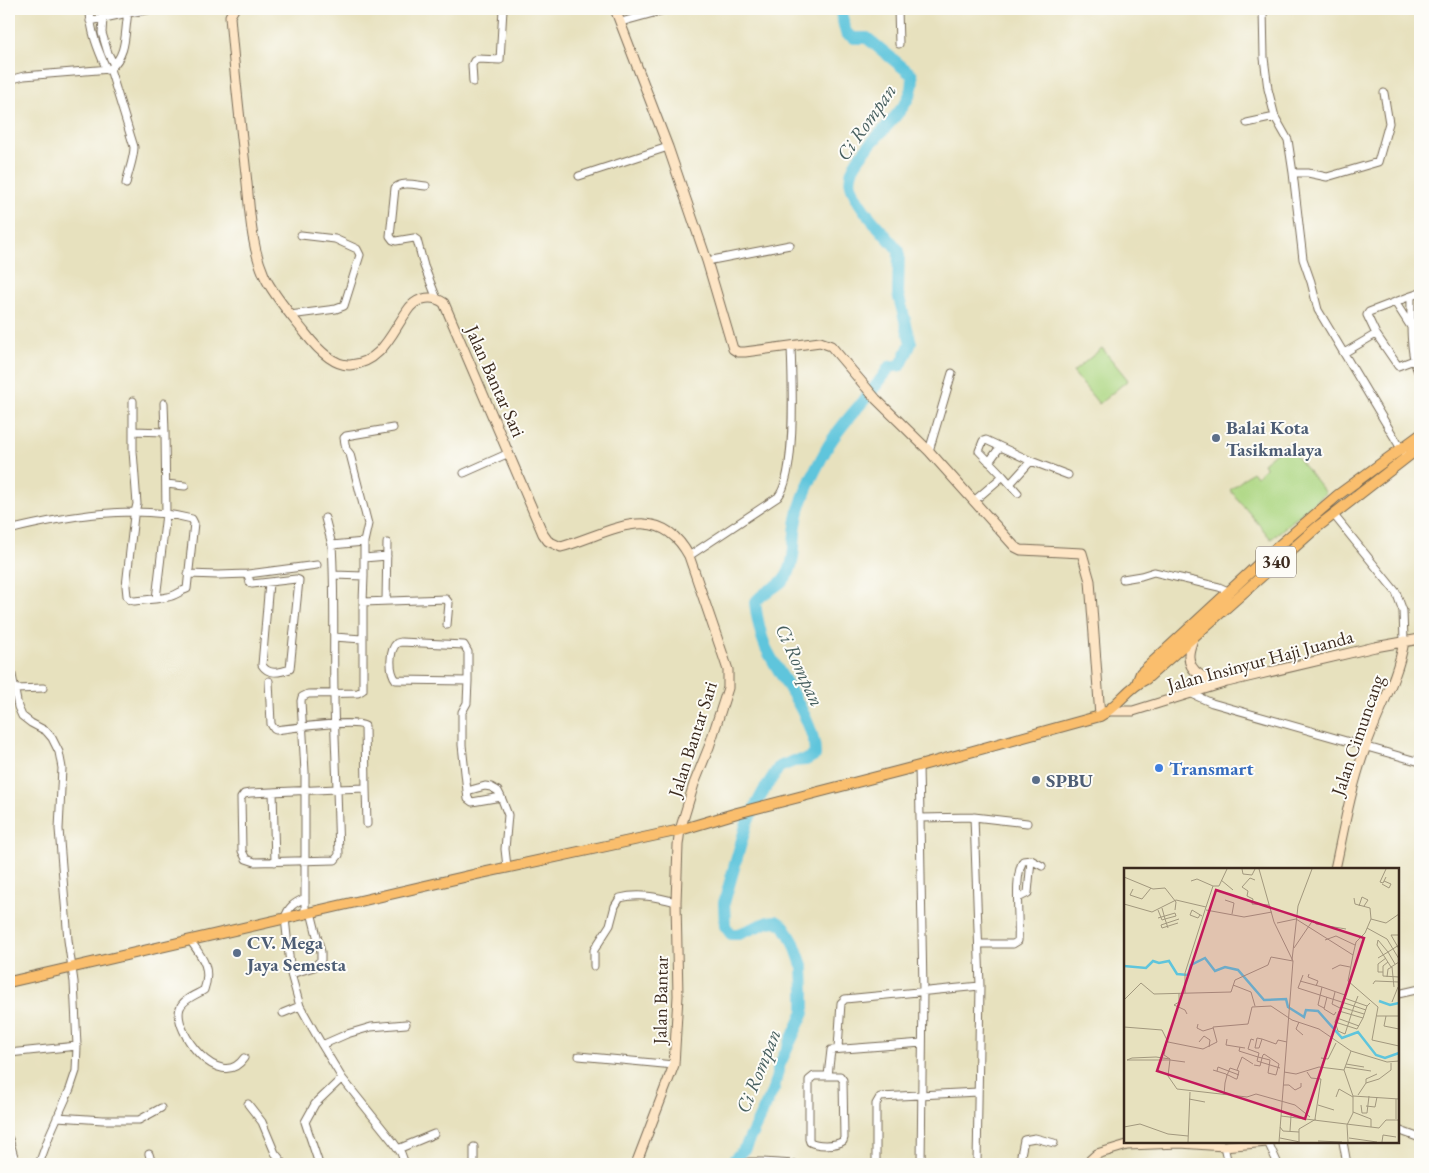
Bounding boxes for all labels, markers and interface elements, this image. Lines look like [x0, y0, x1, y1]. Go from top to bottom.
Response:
water label: Ci Rompan [830, 78, 902, 166]
street label: Jalan Bantar Sari [459, 320, 531, 441]
place label: Balai Kota Tasikmalaya [1226, 415, 1323, 462]
marker: Balai Kota Tasikmalaya [1210, 432, 1222, 444]
road number: 340 [1256, 546, 1296, 578]
water label: Ci Rompan [770, 619, 830, 711]
street label: Jalan Insinyur Haji Juanda [1162, 623, 1356, 698]
street label: Jalan Cimuncang [1324, 671, 1390, 801]
street label: Jalan Bantar Sari [661, 678, 723, 802]
place label: Transmart [1169, 756, 1254, 781]
marker: Transmart [1153, 762, 1165, 774]
place label: SPBU [1046, 768, 1093, 793]
marker: SPBU [1030, 774, 1042, 786]
inset map [1124, 868, 1399, 1143]
place label: CV. Mega Jaya Semesta [245, 930, 347, 977]
marker: CV. Mega Jaya Semesta [231, 947, 243, 959]
street label: Jalan Bantar [647, 955, 674, 1047]
water label: Ci Rompan [729, 1025, 787, 1117]

